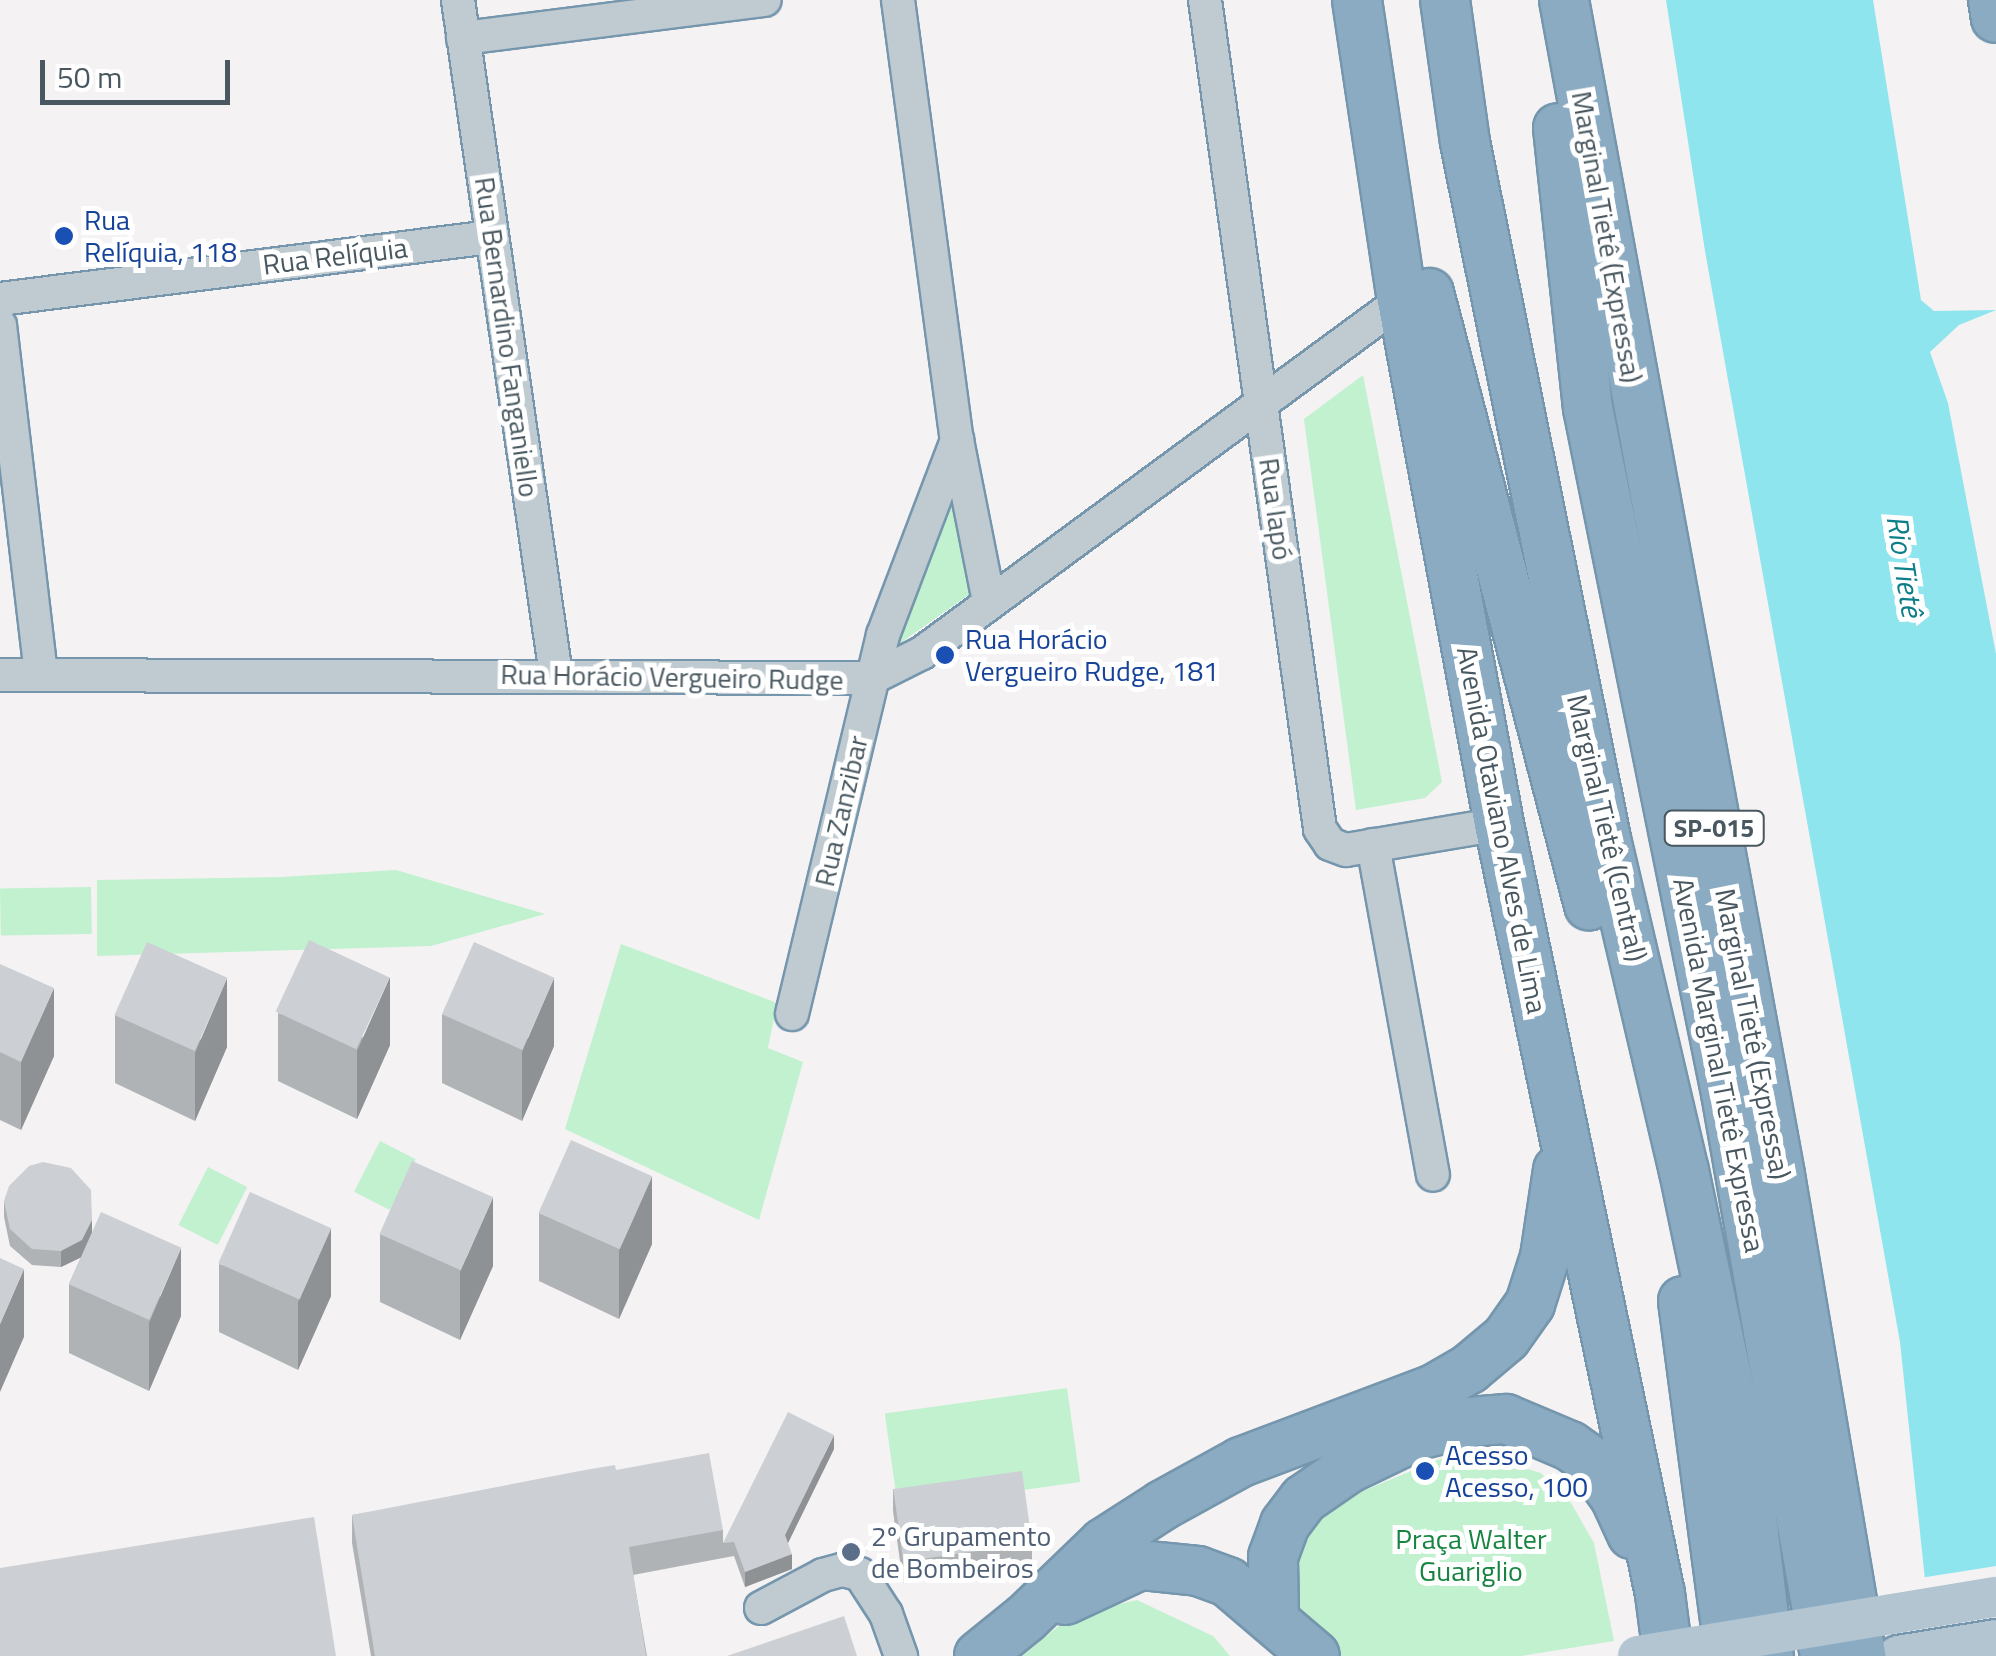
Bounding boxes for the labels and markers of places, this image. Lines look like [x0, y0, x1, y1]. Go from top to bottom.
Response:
place label: Rua Relíquia, 118 [84, 203, 237, 269]
marker: Rua Relíquia, 118 [53, 225, 75, 247]
place label: Rua Horácio Vergueiro Rudge, 181 [965, 622, 1219, 688]
marker: Rua Horácio Vergueiro Rudge, 181 [934, 644, 956, 666]
place label: Acesso Acesso, 100 [1445, 1438, 1588, 1504]
marker: Acesso Acesso, 100 [1414, 1460, 1436, 1482]
place label: 2º Grupamento de Bombeiros [871, 1519, 1051, 1585]
marker: 2º Grupamento de Bombeiros [840, 1541, 862, 1563]

